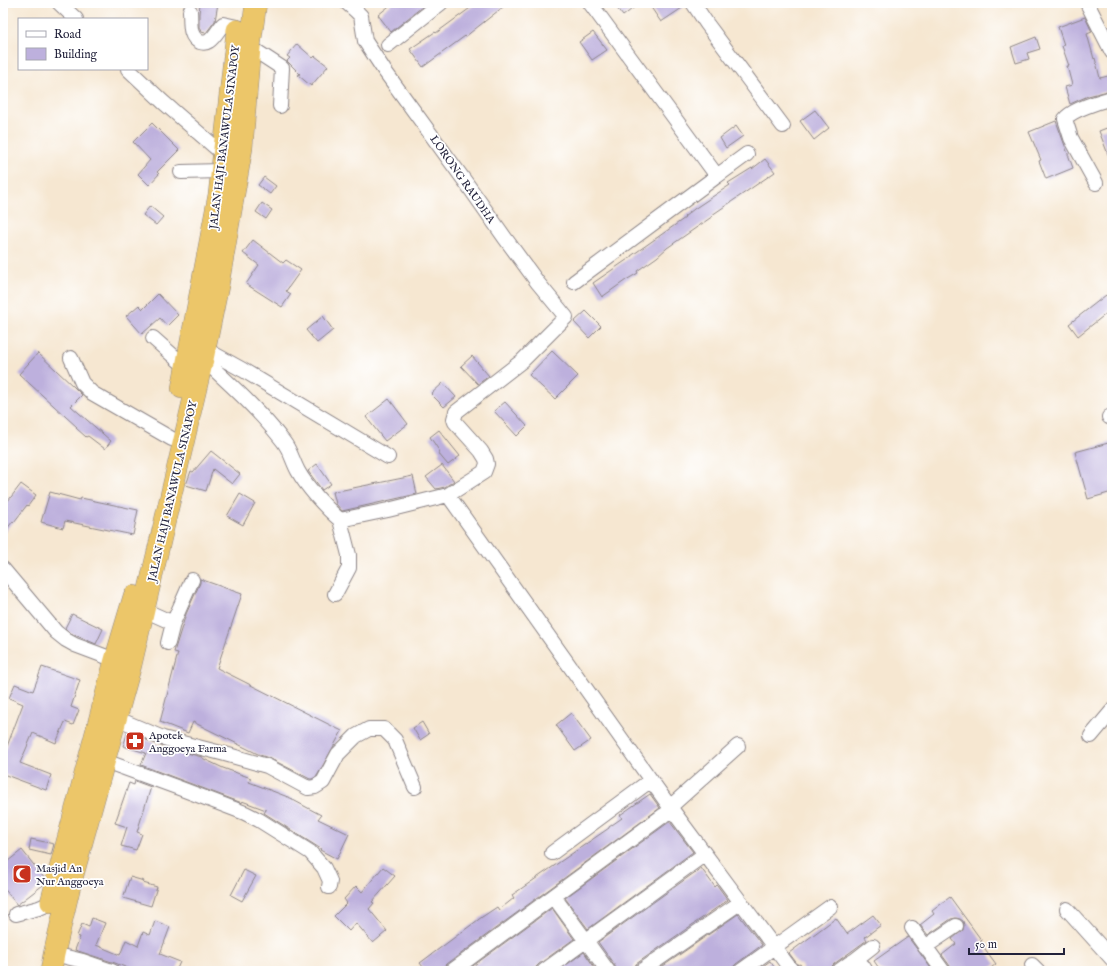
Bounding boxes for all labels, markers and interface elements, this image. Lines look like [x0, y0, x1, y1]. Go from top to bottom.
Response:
legend [18, 18, 148, 70]
text: Road [54, 27, 82, 42]
street label: JALAN HAJI BANAWULA SINAPOY [207, 44, 243, 232]
text: Building [54, 47, 98, 62]
street label: LORONG RAUDHA [426, 133, 498, 227]
street label: JALAN HAJI BANAWULA SINAPOY [145, 399, 201, 585]
place label: Apotek Anggoeya Farma [148, 729, 227, 756]
pharmacy icon: Apotek Anggoeya Farma [124, 730, 146, 752]
place label: Masjid An Nur Anggoeya [36, 862, 104, 889]
mosque icon: Masjid An Nur Anggoeya [11, 863, 33, 885]
scale bar [969, 930, 1064, 956]
text: 50 m [975, 937, 997, 952]

